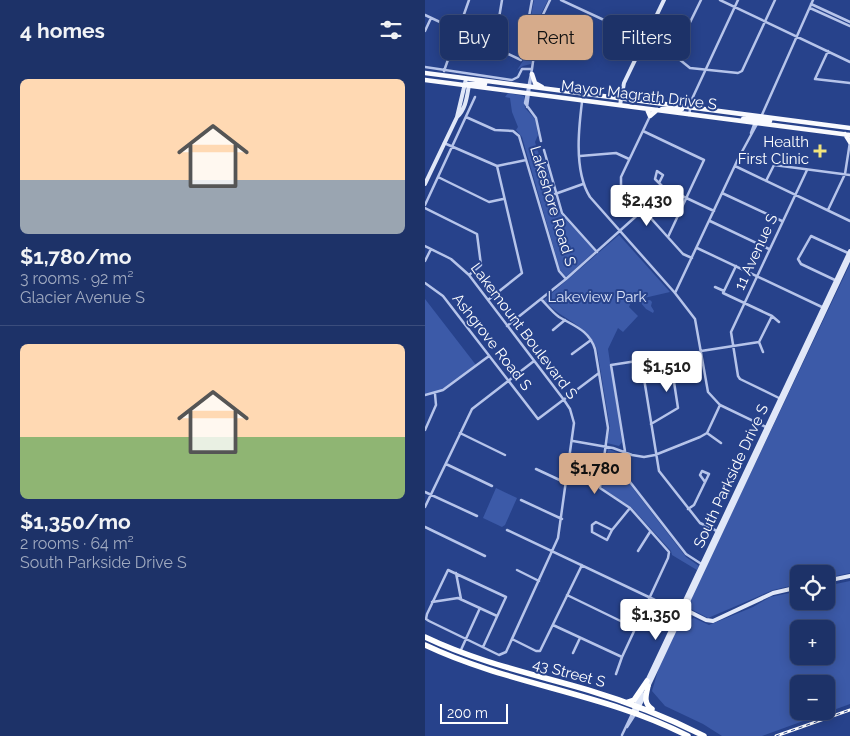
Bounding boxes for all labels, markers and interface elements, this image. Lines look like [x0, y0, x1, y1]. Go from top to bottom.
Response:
chip: Buy [440, 15, 508, 60]
chip: Rent [518, 15, 593, 60]
chip: Filters [603, 15, 690, 60]
icon: filters [377, 16, 405, 44]
text: 4 homes [20, 18, 105, 43]
street label: Mayor Magrath Drive S [560, 77, 718, 113]
icon: home [168, 111, 258, 201]
place label: Health First Clinic [738, 133, 809, 168]
street label: Lakeshore Road S [526, 144, 580, 268]
marker: Health First Clinic [813, 144, 827, 158]
pin: $2,430 [606, 184, 688, 227]
text: $2,430 [622, 191, 672, 210]
street label: 11 Avenue S [731, 211, 781, 293]
text: $1,780/mo [20, 244, 132, 269]
street label: Lakemount Boulevard S [467, 259, 581, 403]
text: 3 rooms · 92 m² [20, 269, 133, 288]
text: Glacier Avenue S [20, 288, 145, 307]
park label: Lakeview Park [547, 288, 647, 306]
street label: Ashgrove Road S [449, 290, 535, 394]
pin: $1,510 [626, 350, 708, 393]
text: $1,510 [643, 357, 691, 376]
icon: home [168, 377, 258, 467]
street label: South Parkside Drive S [690, 401, 772, 551]
pin: $1,780 [554, 452, 636, 495]
text: $1,780 [570, 459, 620, 478]
text: $1,350/mo [20, 509, 131, 534]
text: 2 rooms · 64 m² [20, 534, 134, 553]
text: South Parkside Drive S [20, 553, 187, 572]
map controls [790, 565, 835, 720]
button: locate [790, 565, 835, 610]
pin: $1,350 [615, 598, 697, 641]
text: $1,350 [631, 605, 681, 624]
button: + [790, 620, 835, 665]
street label: 43 Street S [531, 655, 607, 691]
button: − [790, 675, 835, 720]
scale bar [440, 701, 507, 724]
text: 200 m [447, 705, 488, 721]

